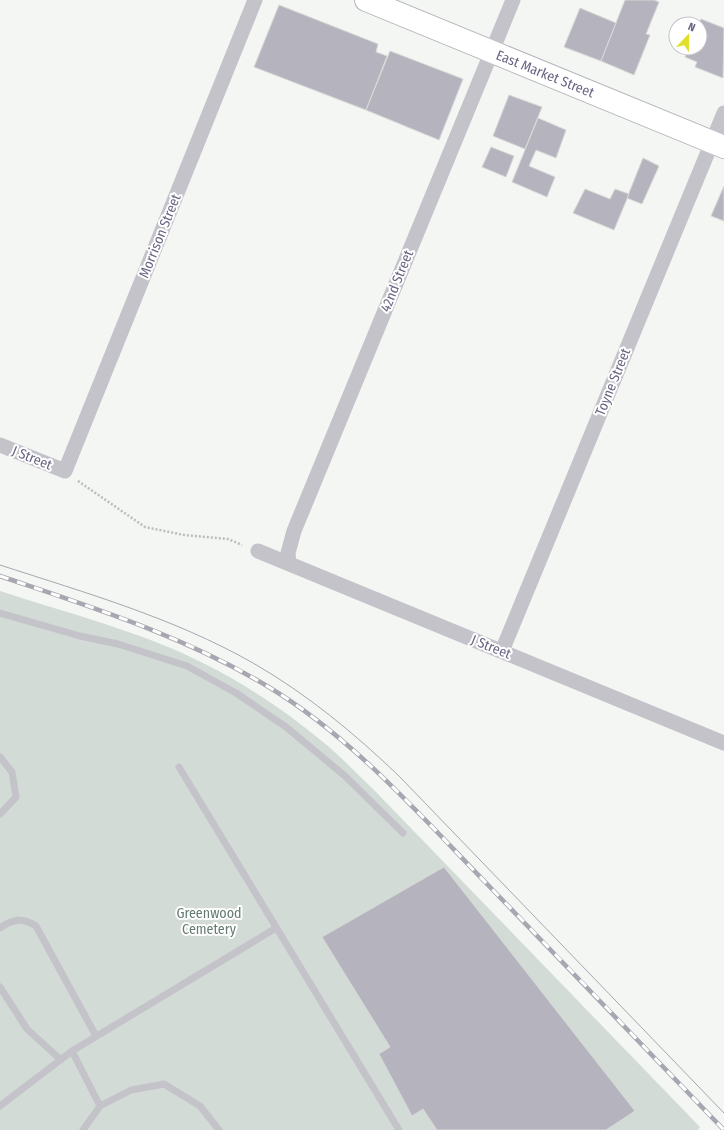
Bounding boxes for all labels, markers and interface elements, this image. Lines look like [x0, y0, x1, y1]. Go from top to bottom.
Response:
north arrow [668, 16, 708, 56]
text: N [686, 20, 697, 34]
street label: East Market Street [493, 47, 597, 102]
street label: Morrison Street [135, 191, 185, 280]
street label: 42nd Street [377, 247, 417, 314]
street label: Toyne Street [592, 345, 634, 418]
street label: J Street [10, 442, 55, 474]
street label: J Street [469, 631, 514, 663]
park label: Greenwood Cemetery [176, 905, 242, 938]

